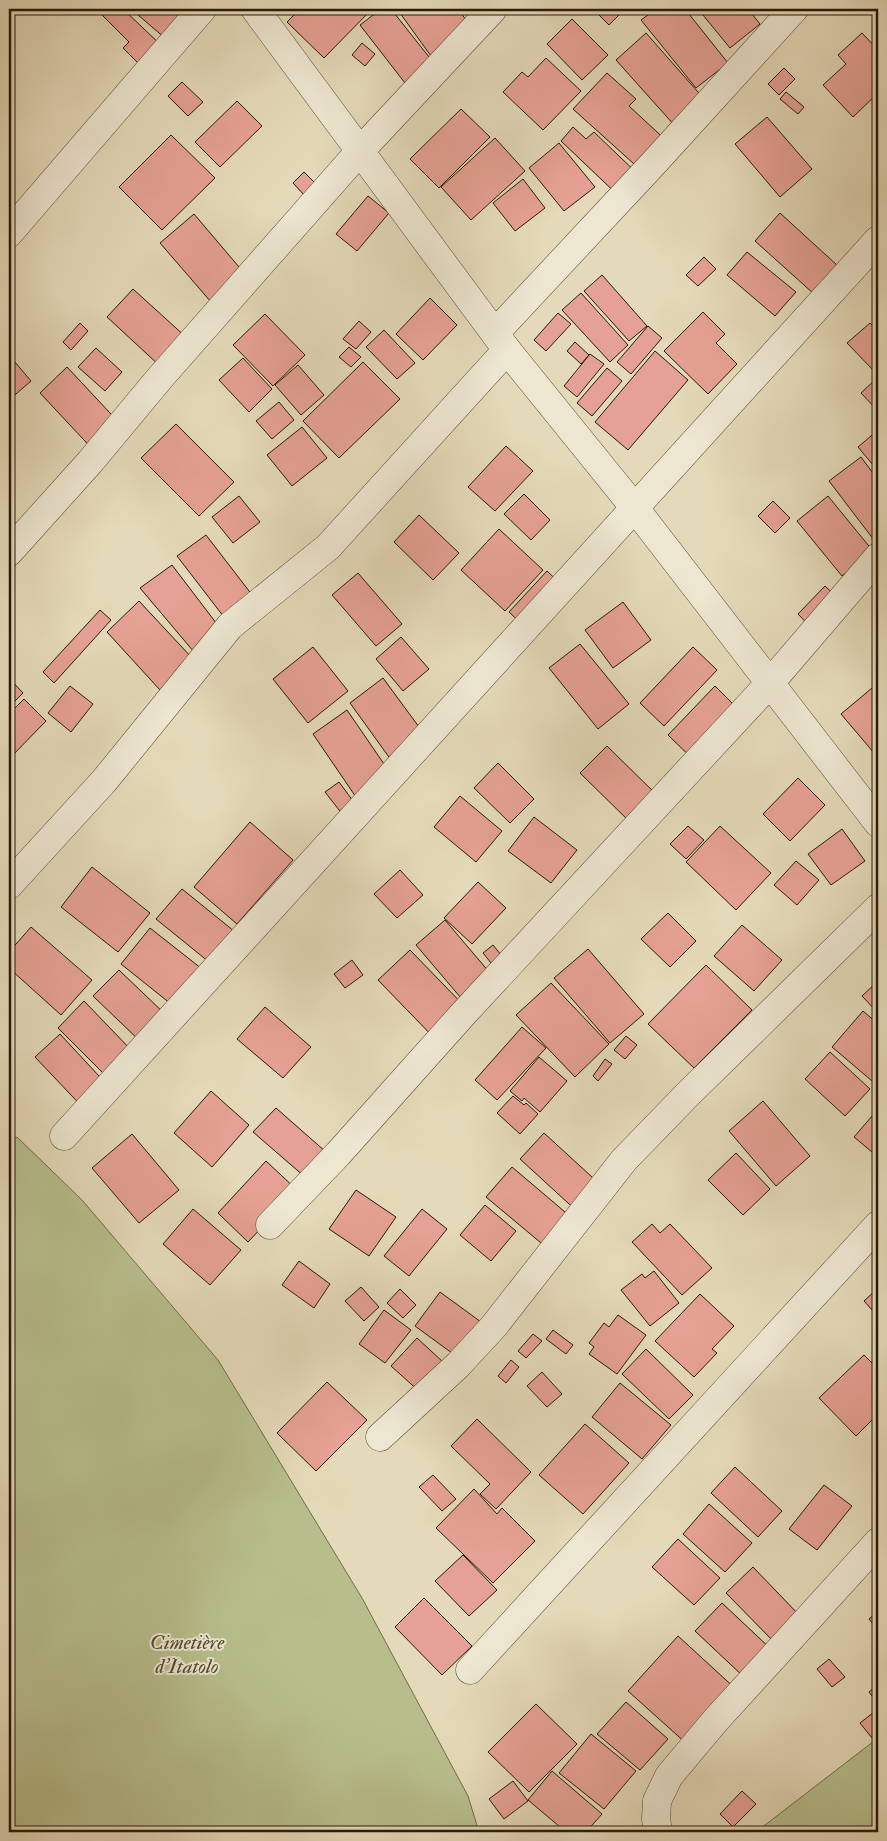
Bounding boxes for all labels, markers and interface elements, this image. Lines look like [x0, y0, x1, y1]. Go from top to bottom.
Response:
park label: Cimetière d'Itatolo [150, 1629, 225, 1680]

